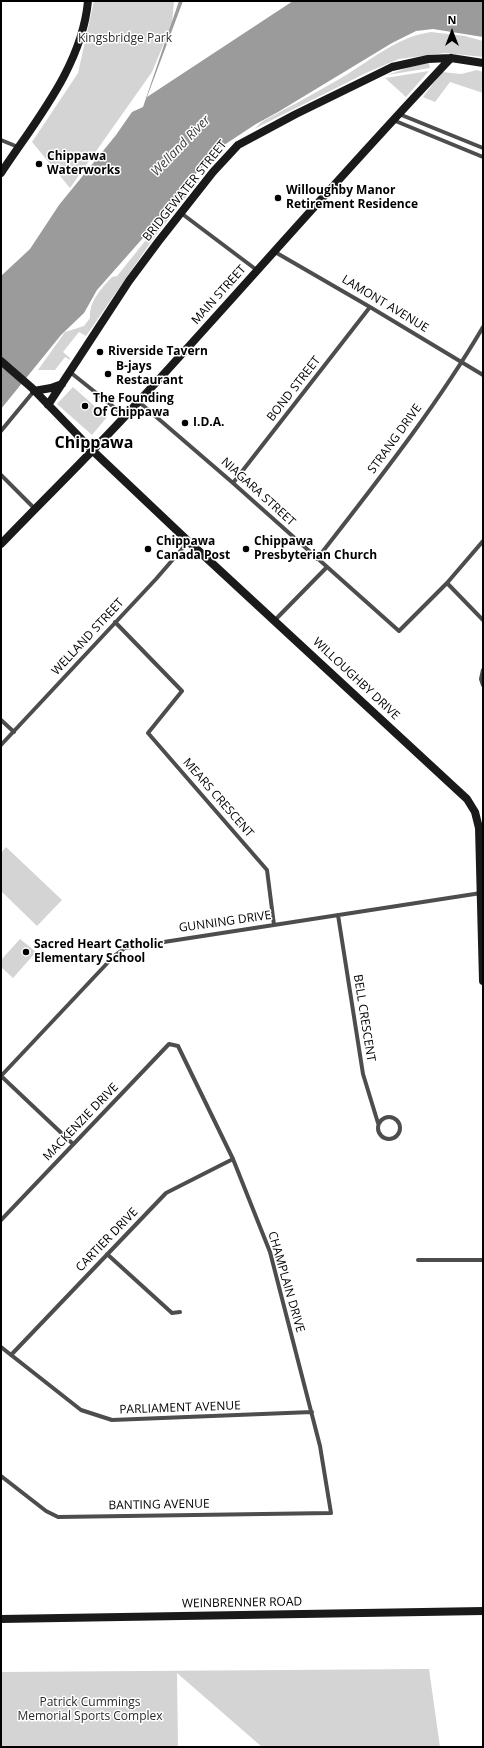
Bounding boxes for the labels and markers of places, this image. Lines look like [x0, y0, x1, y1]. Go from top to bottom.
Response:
place label: Chippawa Waterworks [47, 150, 120, 178]
marker: Chippawa Waterworks [34, 159, 44, 169]
place label: Willoughby Manor Retirement Residence [286, 184, 418, 212]
marker: Willoughby Manor Retirement Residence [273, 193, 283, 203]
place label: Riverside Tavern [108, 345, 208, 359]
marker: Riverside Tavern [95, 347, 105, 357]
place label: B-jays Restaurant [116, 360, 183, 388]
marker: B-jays Restaurant [103, 369, 113, 379]
place label: The Founding Of Chippawa [93, 392, 174, 420]
marker: The Founding Of Chippawa [80, 401, 90, 411]
place label: I.D.A. [193, 416, 224, 430]
marker: I.D.A. [180, 418, 190, 428]
place label: Chippawa Canada Post [156, 535, 230, 563]
place label: Chippawa Presbyterian Church [254, 535, 377, 563]
marker: Chippawa Canada Post [143, 544, 153, 554]
marker: Chippawa Presbyterian Church [241, 544, 251, 554]
place label: Sacred Heart Catholic Elementary School [34, 938, 163, 966]
marker: Sacred Heart Catholic Elementary School [21, 947, 31, 957]

